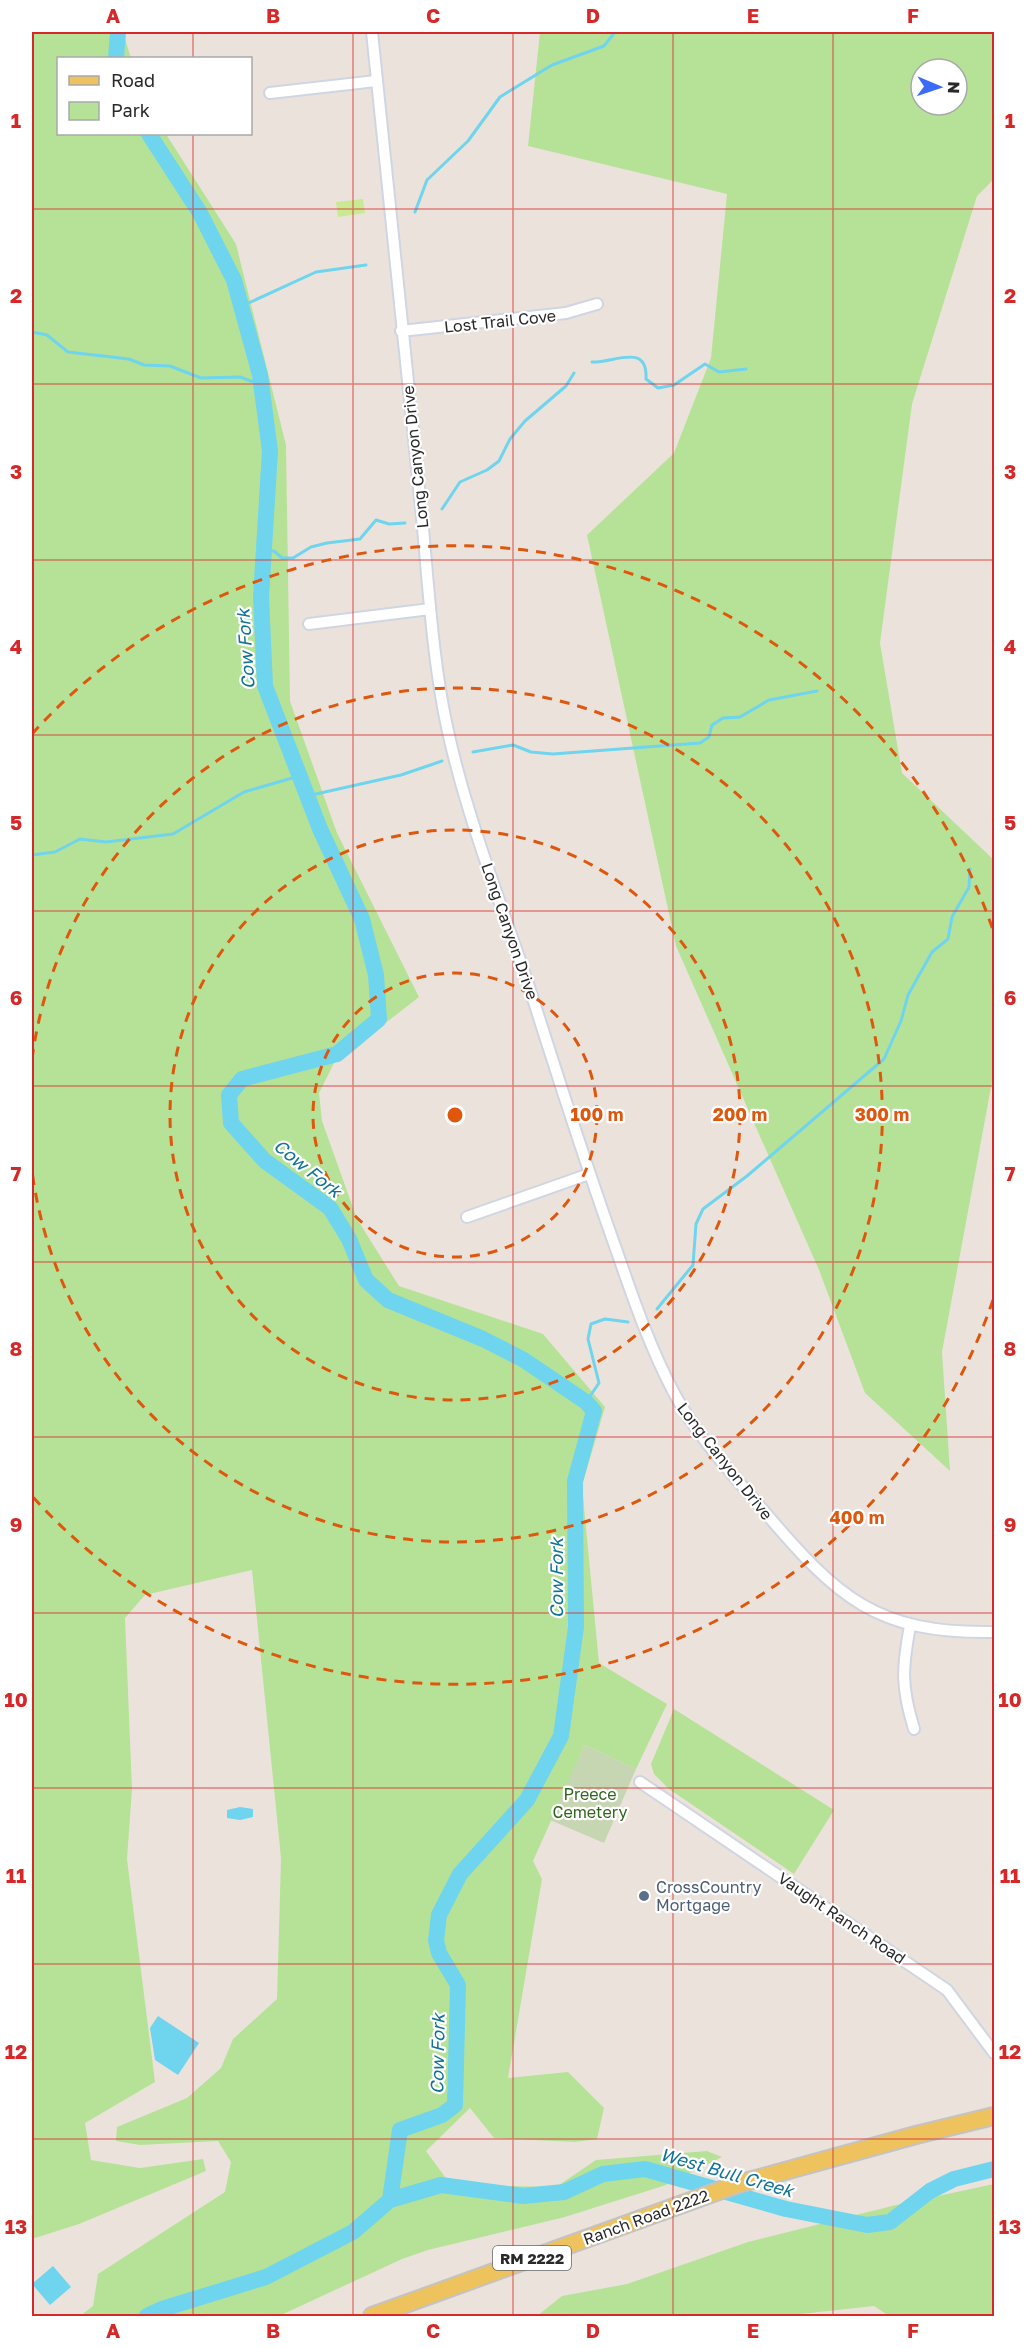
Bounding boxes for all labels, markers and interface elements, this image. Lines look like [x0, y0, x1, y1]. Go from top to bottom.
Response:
text: A [106, 3, 120, 27]
text: B [266, 3, 280, 27]
text: C [426, 3, 440, 27]
text: D [586, 3, 600, 27]
text: E [747, 3, 759, 27]
text: F [907, 3, 919, 27]
legend [57, 57, 252, 135]
north arrow [909, 57, 969, 117]
text: Road [111, 69, 155, 91]
text: N [944, 81, 964, 94]
text: Park [111, 99, 150, 121]
text: 1 [11, 108, 21, 132]
text: 1 [1005, 108, 1015, 132]
text: 2 [10, 283, 22, 307]
text: 2 [1004, 283, 1016, 307]
street label: Lost Trail Cove [443, 305, 557, 337]
street label: Long Canyon Drive [398, 385, 432, 529]
text: 3 [10, 459, 22, 483]
text: 3 [1004, 459, 1016, 483]
water label: Cow Fork [231, 606, 259, 690]
text: 4 [10, 634, 22, 658]
text: 4 [1004, 634, 1016, 658]
text: 5 [10, 810, 22, 834]
text: 5 [1004, 810, 1016, 834]
street label: Long Canyon Drive [477, 860, 543, 1002]
text: 6 [10, 985, 22, 1009]
text: 6 [1004, 985, 1016, 1009]
text: 100 m [571, 1103, 623, 1125]
text: 200 m [713, 1103, 767, 1125]
text: 300 m [855, 1103, 909, 1125]
centre of rings [445, 1105, 465, 1125]
water label: Cow Fork [270, 1134, 348, 1203]
text: 7 [11, 1161, 22, 1185]
text: 7 [1005, 1161, 1016, 1185]
text: 8 [10, 1336, 22, 1360]
text: 8 [1004, 1336, 1016, 1360]
street label: Long Canyon Drive [673, 1398, 777, 1524]
text: 400 m [830, 1506, 884, 1528]
text: 9 [10, 1512, 22, 1536]
text: 9 [1004, 1512, 1016, 1536]
water label: Cow Fork [545, 1536, 567, 1618]
text: 10 [4, 1687, 28, 1711]
text: 10 [998, 1687, 1022, 1711]
park label: Preece Cemetery [553, 1784, 628, 1822]
text: 11 [6, 1863, 26, 1887]
text: 11 [1000, 1863, 1020, 1887]
street label: Vaught Ranch Road [774, 1868, 910, 1968]
place label: CrossCountry Mortgage [656, 1877, 761, 1915]
marker: CrossCountry Mortgage [637, 1889, 651, 1903]
water label: Cow Fork [425, 2012, 449, 2094]
text: 12 [5, 2039, 27, 2063]
text: 12 [999, 2039, 1021, 2063]
water label: West Bull Creek [658, 2142, 798, 2202]
street label: Ranch Road 2222 [580, 2185, 712, 2249]
text: 13 [5, 2214, 27, 2238]
text: 13 [999, 2214, 1021, 2238]
road number: RM 2222 [493, 2246, 571, 2270]
text: A [106, 2318, 120, 2342]
text: B [266, 2318, 280, 2342]
text: C [426, 2318, 440, 2342]
text: D [586, 2318, 600, 2342]
text: E [747, 2318, 759, 2342]
text: F [907, 2318, 919, 2342]

